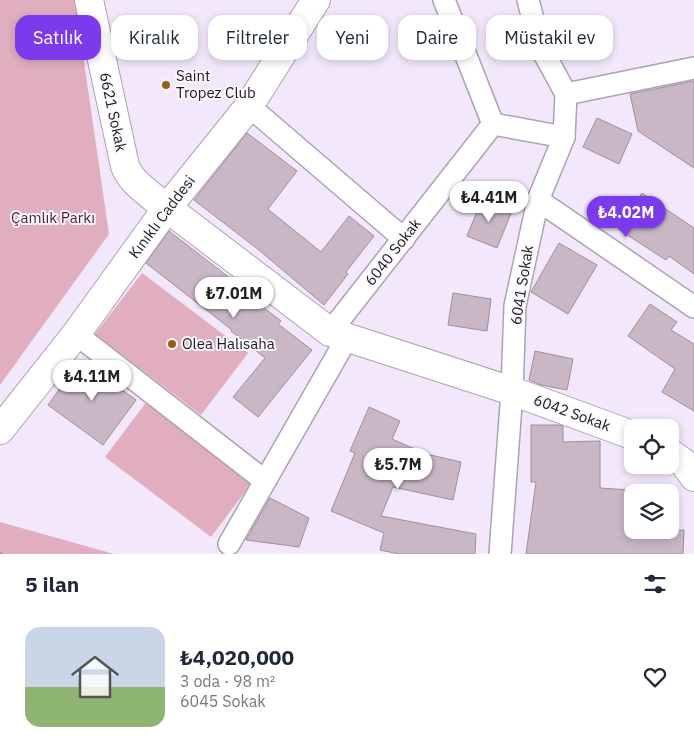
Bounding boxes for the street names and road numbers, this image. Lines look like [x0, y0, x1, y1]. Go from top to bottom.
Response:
street label: 6621 Sokak [96, 71, 131, 153]
street label: Kınıklı Caddesi [124, 172, 199, 262]
street label: 6040 Sokak [360, 214, 425, 289]
street label: 6041 Sokak [506, 244, 537, 326]
street label: 6042 Sokak [531, 390, 613, 435]

